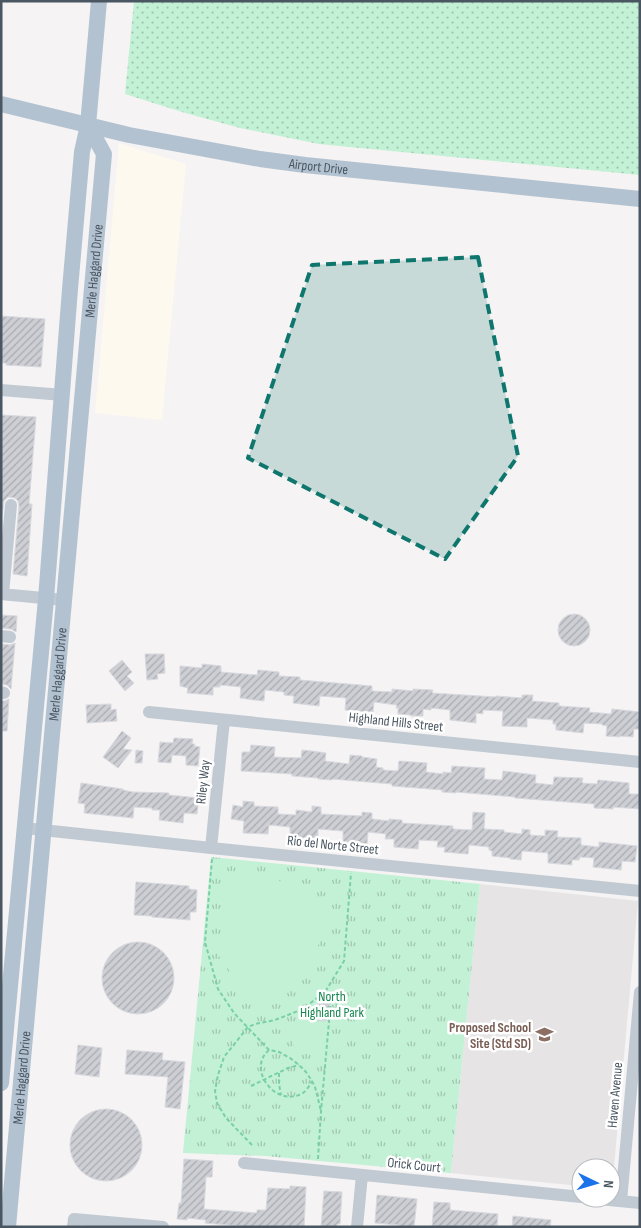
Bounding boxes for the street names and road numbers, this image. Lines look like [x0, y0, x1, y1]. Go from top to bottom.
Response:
street label: Airport Drive [287, 154, 349, 178]
street label: Merle Haggard Drive [81, 223, 106, 318]
street label: Merle Haggard Drive [45, 627, 70, 722]
street label: Highland Hills Street [348, 709, 444, 735]
street label: Riley Way [192, 759, 214, 805]
street label: Rio del Norte Street [286, 832, 380, 858]
street label: Merle Haggard Drive [9, 1030, 34, 1125]
street label: Haven Avenue [604, 1061, 626, 1129]
street label: Orick Court [387, 1154, 441, 1176]

